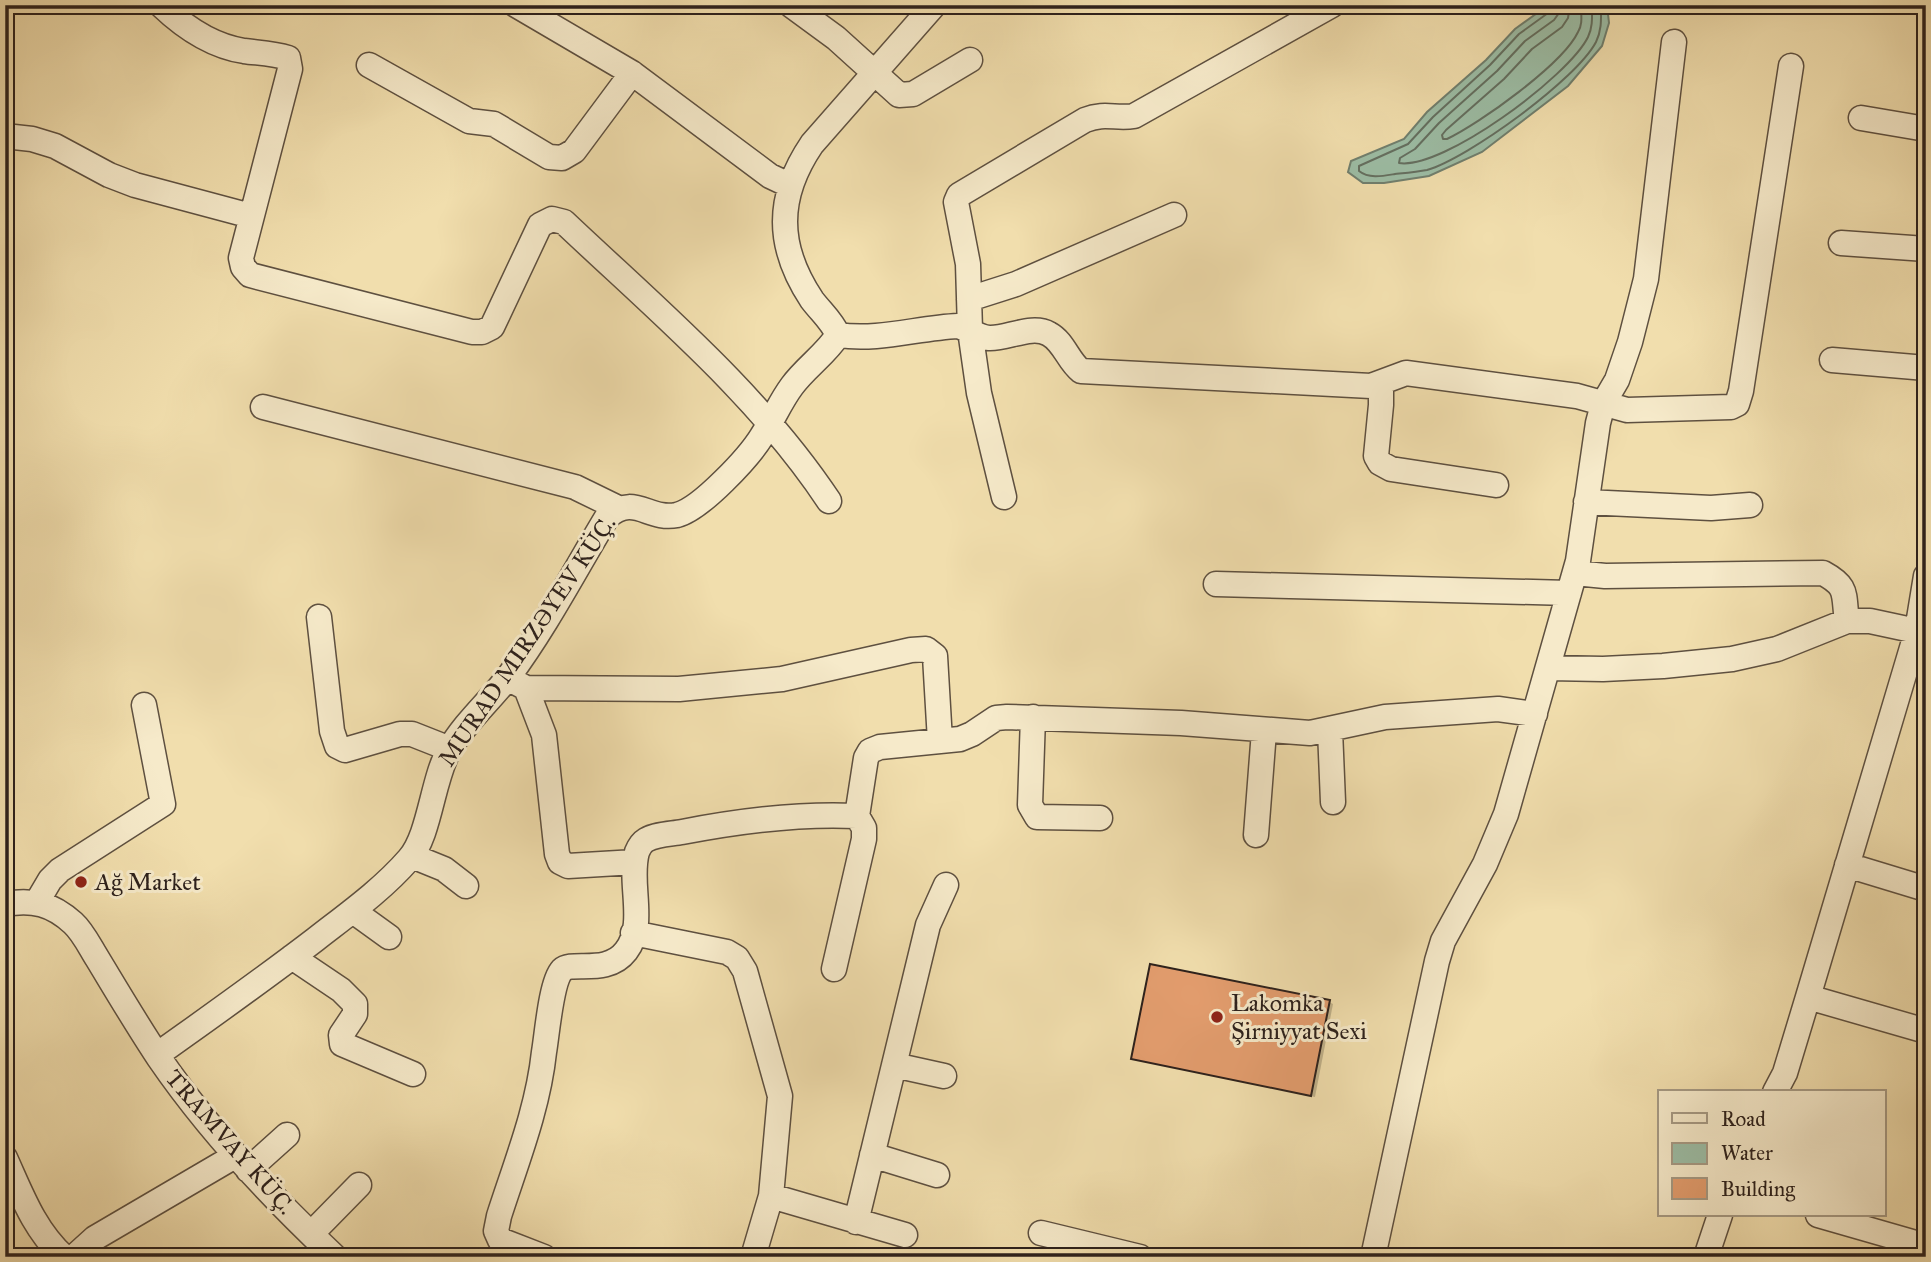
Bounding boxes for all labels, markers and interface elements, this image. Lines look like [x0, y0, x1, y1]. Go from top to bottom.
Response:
street label: MURAD MIRZƏYEV KÜÇ. [432, 510, 622, 772]
place label: Ağ Market [94, 867, 201, 897]
marker: Ağ Market [73, 874, 89, 890]
place label: Lakomka Şirniyyat Sexi [1231, 988, 1367, 1046]
marker: Lakomka Şirniyyat Sexi [1209, 1009, 1225, 1025]
street label: TRAMVAY KÜÇ. [159, 1063, 301, 1221]
legend [1658, 1090, 1885, 1216]
text: Road [1721, 1106, 1766, 1132]
text: Water [1721, 1140, 1773, 1166]
text: Building [1721, 1176, 1795, 1202]

